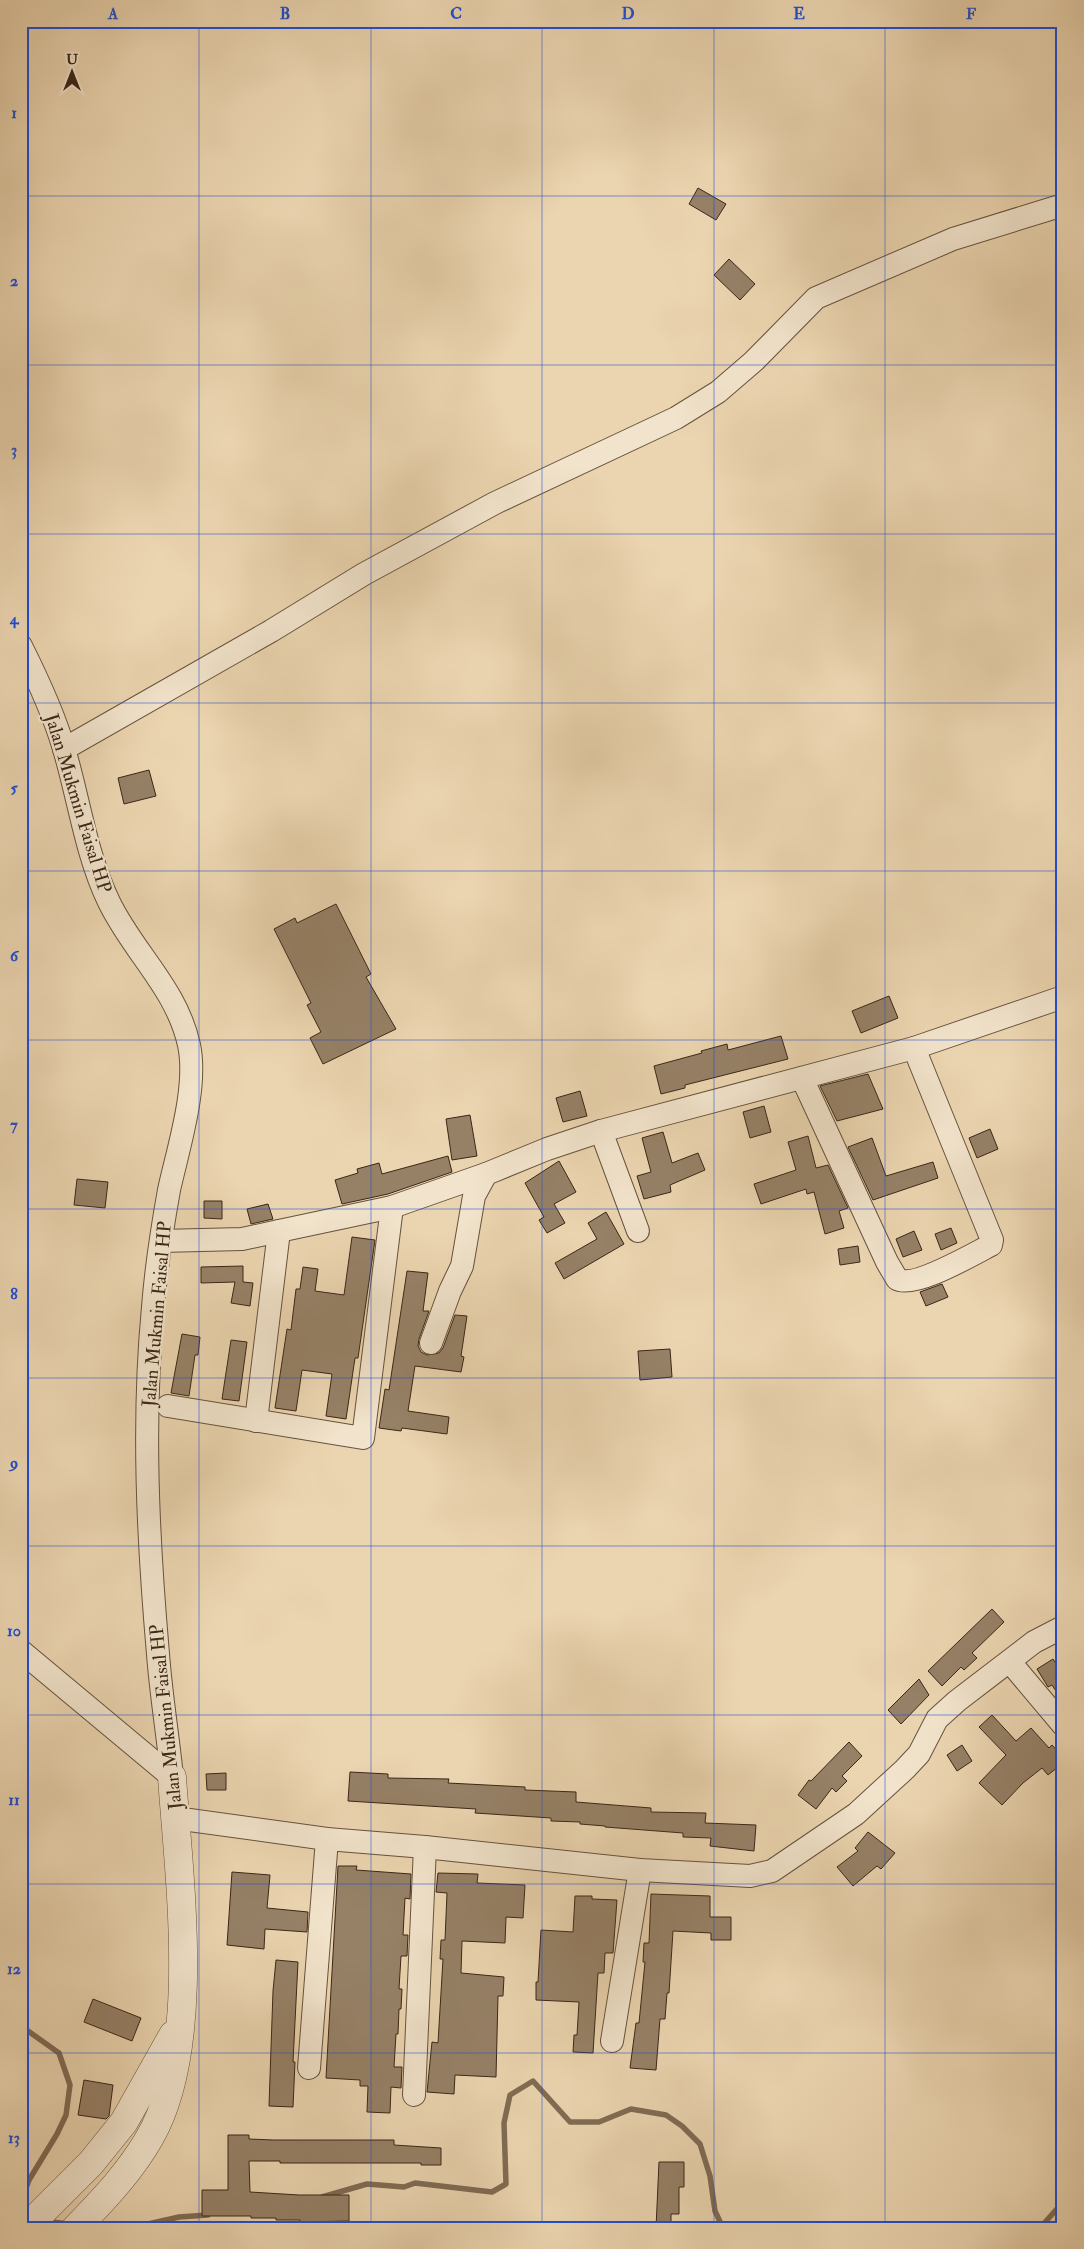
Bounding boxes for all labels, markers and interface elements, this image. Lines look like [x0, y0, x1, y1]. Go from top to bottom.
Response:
text: A [107, 4, 119, 24]
text: B [280, 4, 290, 24]
text: C [450, 4, 462, 24]
text: D [621, 4, 635, 24]
text: E [793, 4, 805, 24]
text: F [966, 4, 976, 24]
north arrow [48, 48, 98, 98]
text: U [66, 51, 78, 68]
text: 1 [11, 103, 17, 123]
text: 2 [10, 271, 18, 291]
text: 3 [11, 440, 17, 460]
text: 4 [9, 609, 20, 629]
street label: Jalan Mukmin Faisal HP [39, 710, 117, 896]
text: 5 [10, 778, 18, 798]
text: 6 [10, 946, 20, 966]
text: 7 [10, 1115, 18, 1135]
street label: Jalan Mukmin Faisal HP [137, 1220, 177, 1409]
text: 8 [10, 1284, 18, 1304]
text: 9 [8, 1453, 18, 1473]
text: 10 [7, 1621, 21, 1641]
street label: Jalan Mukmin Faisal HP [144, 1623, 188, 1812]
text: 11 [8, 1790, 20, 1810]
text: 12 [7, 1959, 21, 1979]
text: 13 [8, 2128, 20, 2148]

